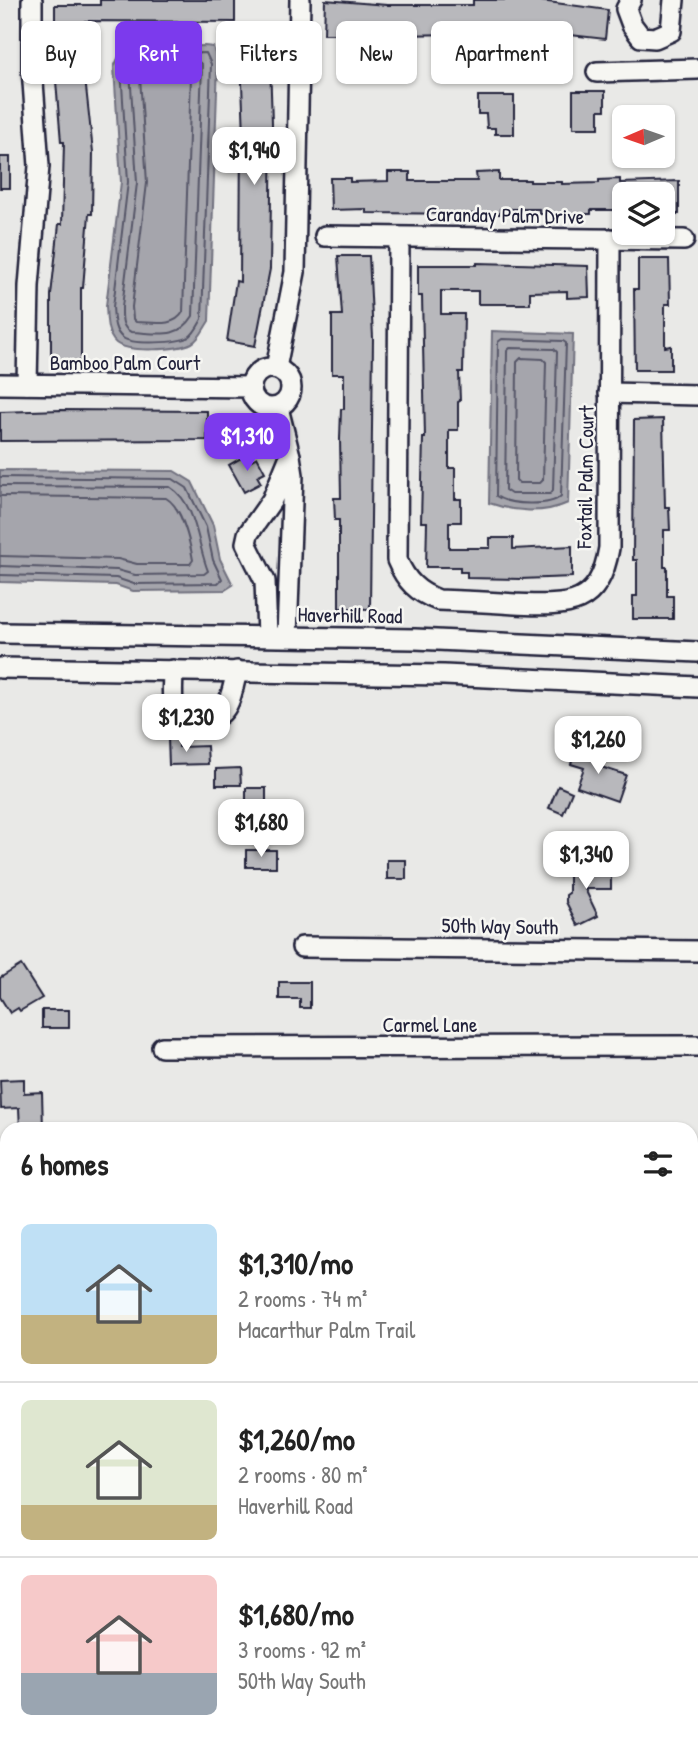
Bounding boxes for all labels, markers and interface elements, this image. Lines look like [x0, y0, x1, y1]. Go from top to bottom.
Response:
chip: Buy [21, 21, 101, 84]
chip: Rent [115, 21, 202, 84]
chip: Filters [216, 21, 322, 84]
chip: New [336, 21, 417, 84]
chip: Apartment [431, 21, 573, 84]
north arrow [612, 105, 676, 168]
map controls [612, 105, 675, 245]
pin: $1,940 [197, 128, 311, 187]
text: $1,940 [228, 134, 280, 165]
button: layers [612, 182, 675, 245]
street label: Caranday Palm Drive [426, 199, 584, 231]
street label: Bamboo Palm Court [50, 348, 201, 377]
street label: Foxtail Palm Court [569, 404, 601, 550]
pin: $1,310 [190, 414, 304, 473]
text: $1,310 [220, 420, 274, 451]
street label: Haverhill Road [297, 600, 403, 630]
pin: $1,230 [129, 694, 243, 754]
text: $1,230 [158, 701, 214, 732]
pin: $1,260 [541, 716, 655, 776]
text: $1,260 [571, 723, 625, 754]
pin: $1,680 [204, 800, 318, 859]
text: $1,680 [234, 806, 288, 837]
pin: $1,340 [529, 832, 643, 891]
text: $1,340 [559, 838, 613, 869]
street label: 50th Way South [441, 910, 559, 942]
street label: Carmel Lane [383, 1010, 477, 1039]
text: 6 homes [21, 1144, 108, 1184]
icon: filters [639, 1145, 677, 1183]
text: $1,310/mo [238, 1243, 353, 1283]
icon: home [77, 1252, 161, 1336]
text: 2 rooms · 74 m² [238, 1283, 367, 1314]
text: Macarthur Palm Trail [238, 1314, 415, 1345]
text: $1,260/mo [238, 1419, 355, 1459]
icon: home [77, 1428, 161, 1512]
text: 2 rooms · 80 m² [238, 1459, 368, 1490]
text: Haverhill Road [238, 1490, 353, 1521]
text: $1,680/mo [238, 1594, 354, 1634]
icon: home [77, 1603, 161, 1687]
text: 3 rooms · 92 m² [238, 1634, 366, 1665]
text: 50th Way South [238, 1665, 366, 1696]

